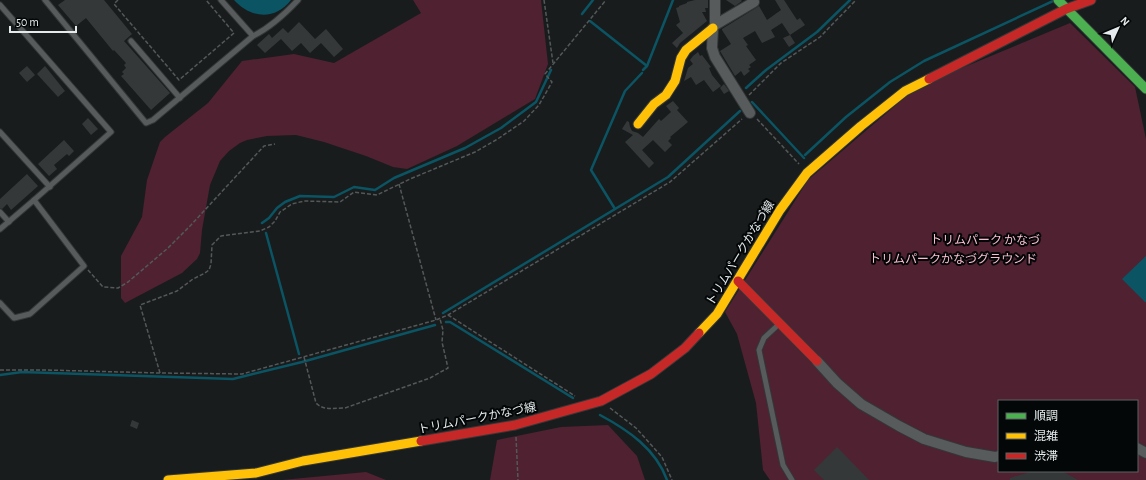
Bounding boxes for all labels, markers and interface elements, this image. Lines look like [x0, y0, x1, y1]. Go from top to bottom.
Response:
scale bar [10, 8, 76, 34]
north arrow [1098, 8, 1138, 48]
text: N [1118, 15, 1131, 28]
text: 50 m [16, 16, 39, 28]
street label: トリムパークかなづ線 [703, 198, 776, 308]
park label: トリムパーク かなづ [930, 233, 1040, 246]
park label: トリムパークかなづグラウンド [869, 252, 1037, 265]
street label: トリムパークかなづ線 [417, 400, 537, 435]
legend [998, 400, 1138, 472]
text: 順調 [1034, 410, 1058, 422]
text: 混雑 [1034, 429, 1058, 442]
text: 渋滞 [1034, 450, 1058, 462]

